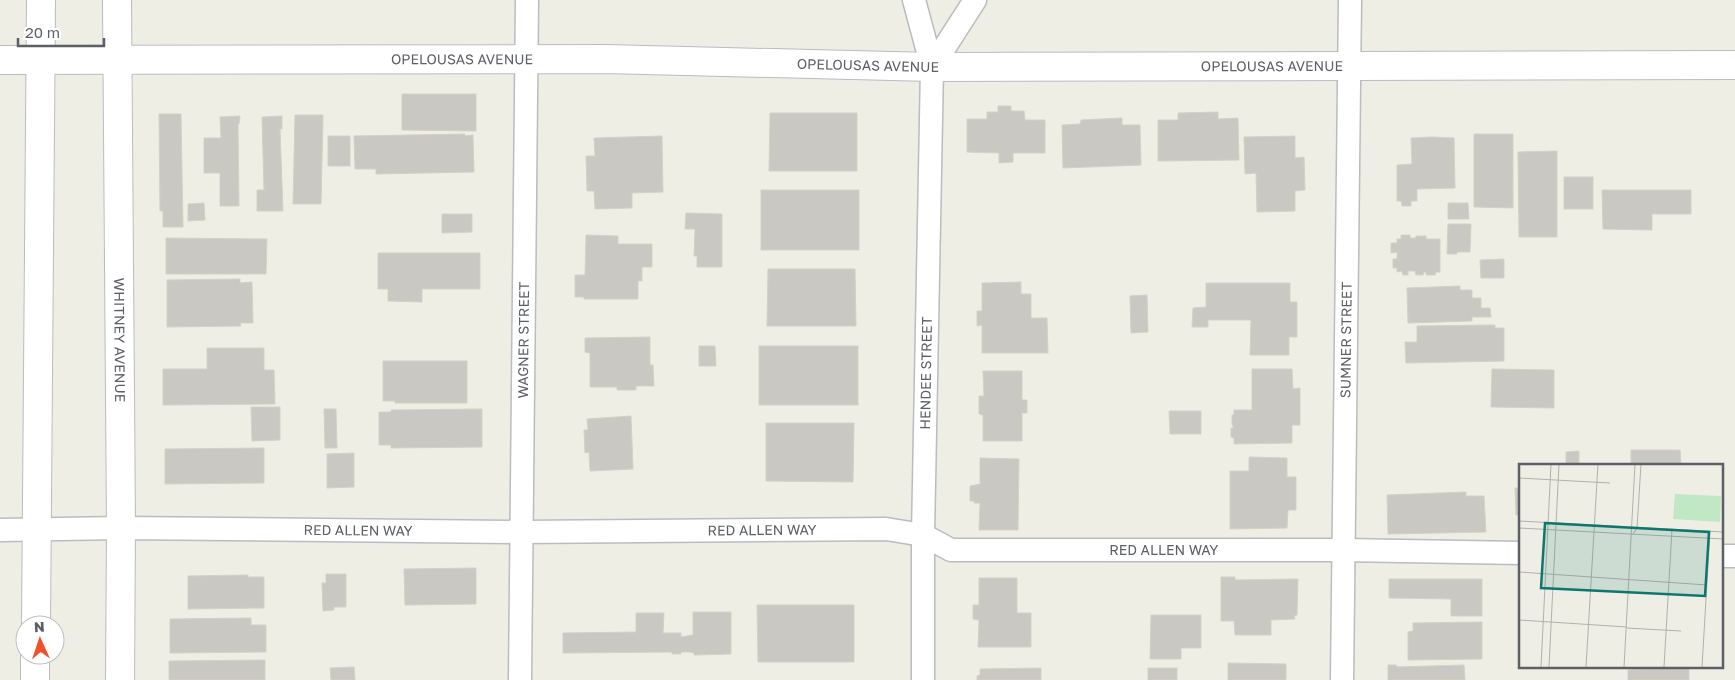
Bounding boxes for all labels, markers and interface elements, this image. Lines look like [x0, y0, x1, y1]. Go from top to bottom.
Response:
scale bar [18, 15, 104, 47]
text: 20 m [25, 23, 60, 41]
street label: OPELOUSAS AVENUE [391, 50, 533, 67]
street label: OPELOUSAS AVENUE [797, 55, 939, 75]
street label: OPELOUSAS AVENUE [1201, 57, 1343, 74]
street label: WHITNEY AVENUE [111, 278, 129, 402]
street label: WAGNER STREET [514, 281, 532, 398]
street label: SUMNER STREET [1336, 281, 1355, 398]
street label: HENDEE STREET [916, 316, 935, 430]
inset map [1519, 464, 1722, 668]
street label: RED ALLEN WAY [303, 521, 413, 539]
street label: RED ALLEN WAY [707, 521, 817, 538]
street label: RED ALLEN WAY [1109, 541, 1218, 558]
north arrow [15, 615, 65, 665]
text: N [34, 618, 45, 635]

